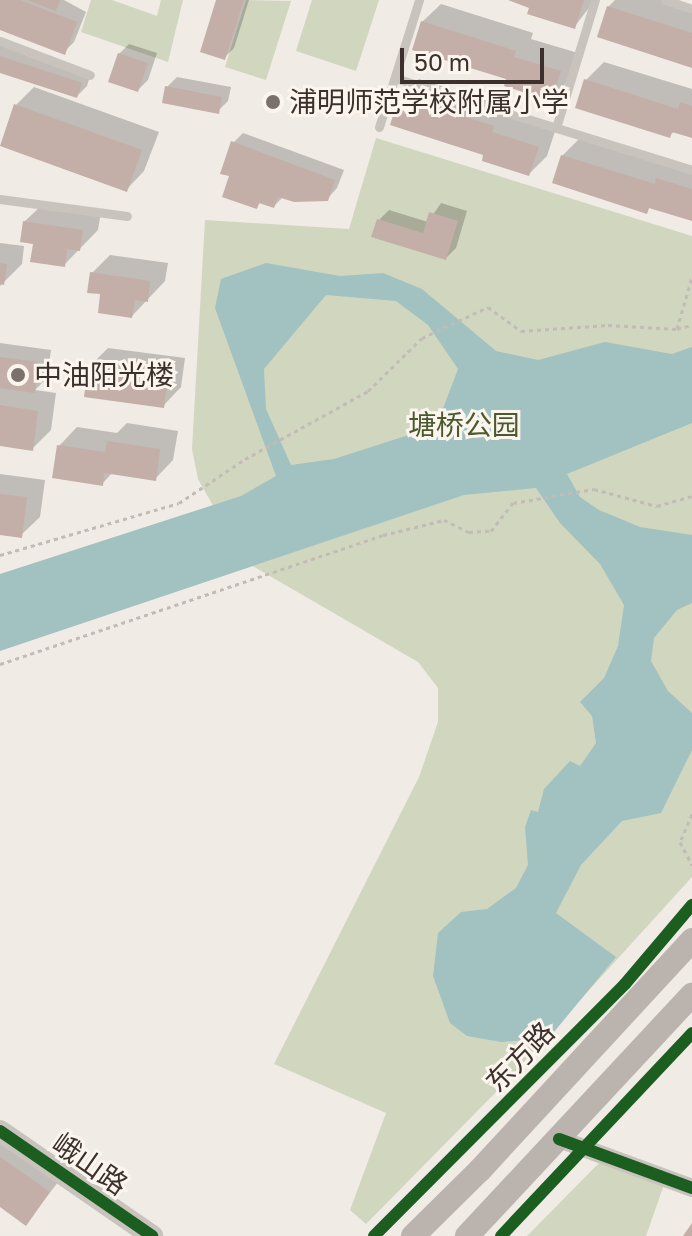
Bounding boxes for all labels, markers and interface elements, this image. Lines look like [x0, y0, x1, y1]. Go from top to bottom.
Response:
scale bar [404, 32, 548, 82]
text: 50 m [414, 47, 470, 76]
place label: 浦明师范学校附属小学 [289, 85, 569, 119]
marker: 浦明师范学校附属小学 [264, 93, 282, 111]
place label: 中油阳光楼 [34, 358, 174, 392]
marker: 中油阳光楼 [9, 366, 27, 384]
park label: 塘桥公园 [408, 408, 520, 442]
street label: 东方路 [479, 1015, 561, 1099]
street label: 峨山路 [46, 1126, 134, 1202]

